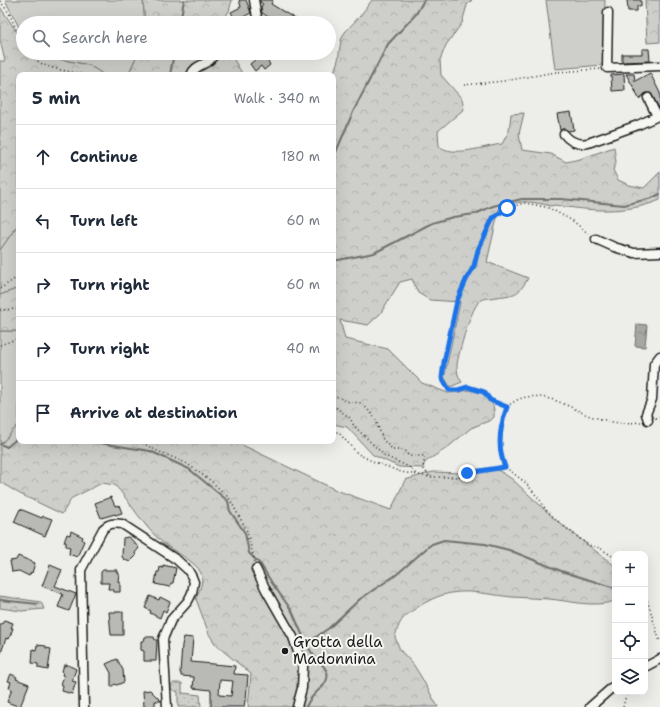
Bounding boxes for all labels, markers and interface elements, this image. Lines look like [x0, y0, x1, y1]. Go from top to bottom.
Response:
search box [16, 16, 336, 60]
icon: search [30, 27, 52, 49]
text: Search here [62, 28, 148, 48]
text: 5 min [32, 87, 80, 109]
text: Walk · 340 m [234, 90, 320, 107]
icon: ahead [32, 146, 54, 168]
text: Continue [70, 147, 138, 167]
text: 180 m [281, 148, 320, 165]
route start [498, 199, 516, 217]
icon: left [32, 210, 54, 232]
text: Turn left [70, 211, 138, 231]
text: 60 m [287, 212, 320, 229]
icon: right [32, 274, 54, 296]
text: Turn right [70, 275, 150, 295]
text: 60 m [287, 276, 320, 293]
icon: right [32, 338, 54, 360]
text: Turn right [70, 339, 150, 359]
text: 40 m [286, 340, 320, 357]
icon: arrive [32, 402, 54, 424]
text: Arrive at destination [70, 403, 238, 423]
route end [458, 464, 476, 482]
map controls [612, 551, 648, 695]
button: + [612, 551, 648, 587]
button: − [612, 587, 648, 623]
button: locate [612, 623, 648, 659]
place label: Grotta della Madonnina [293, 632, 383, 669]
marker: Grotta della Madonnina [280, 646, 290, 656]
button: layers [612, 659, 648, 695]

